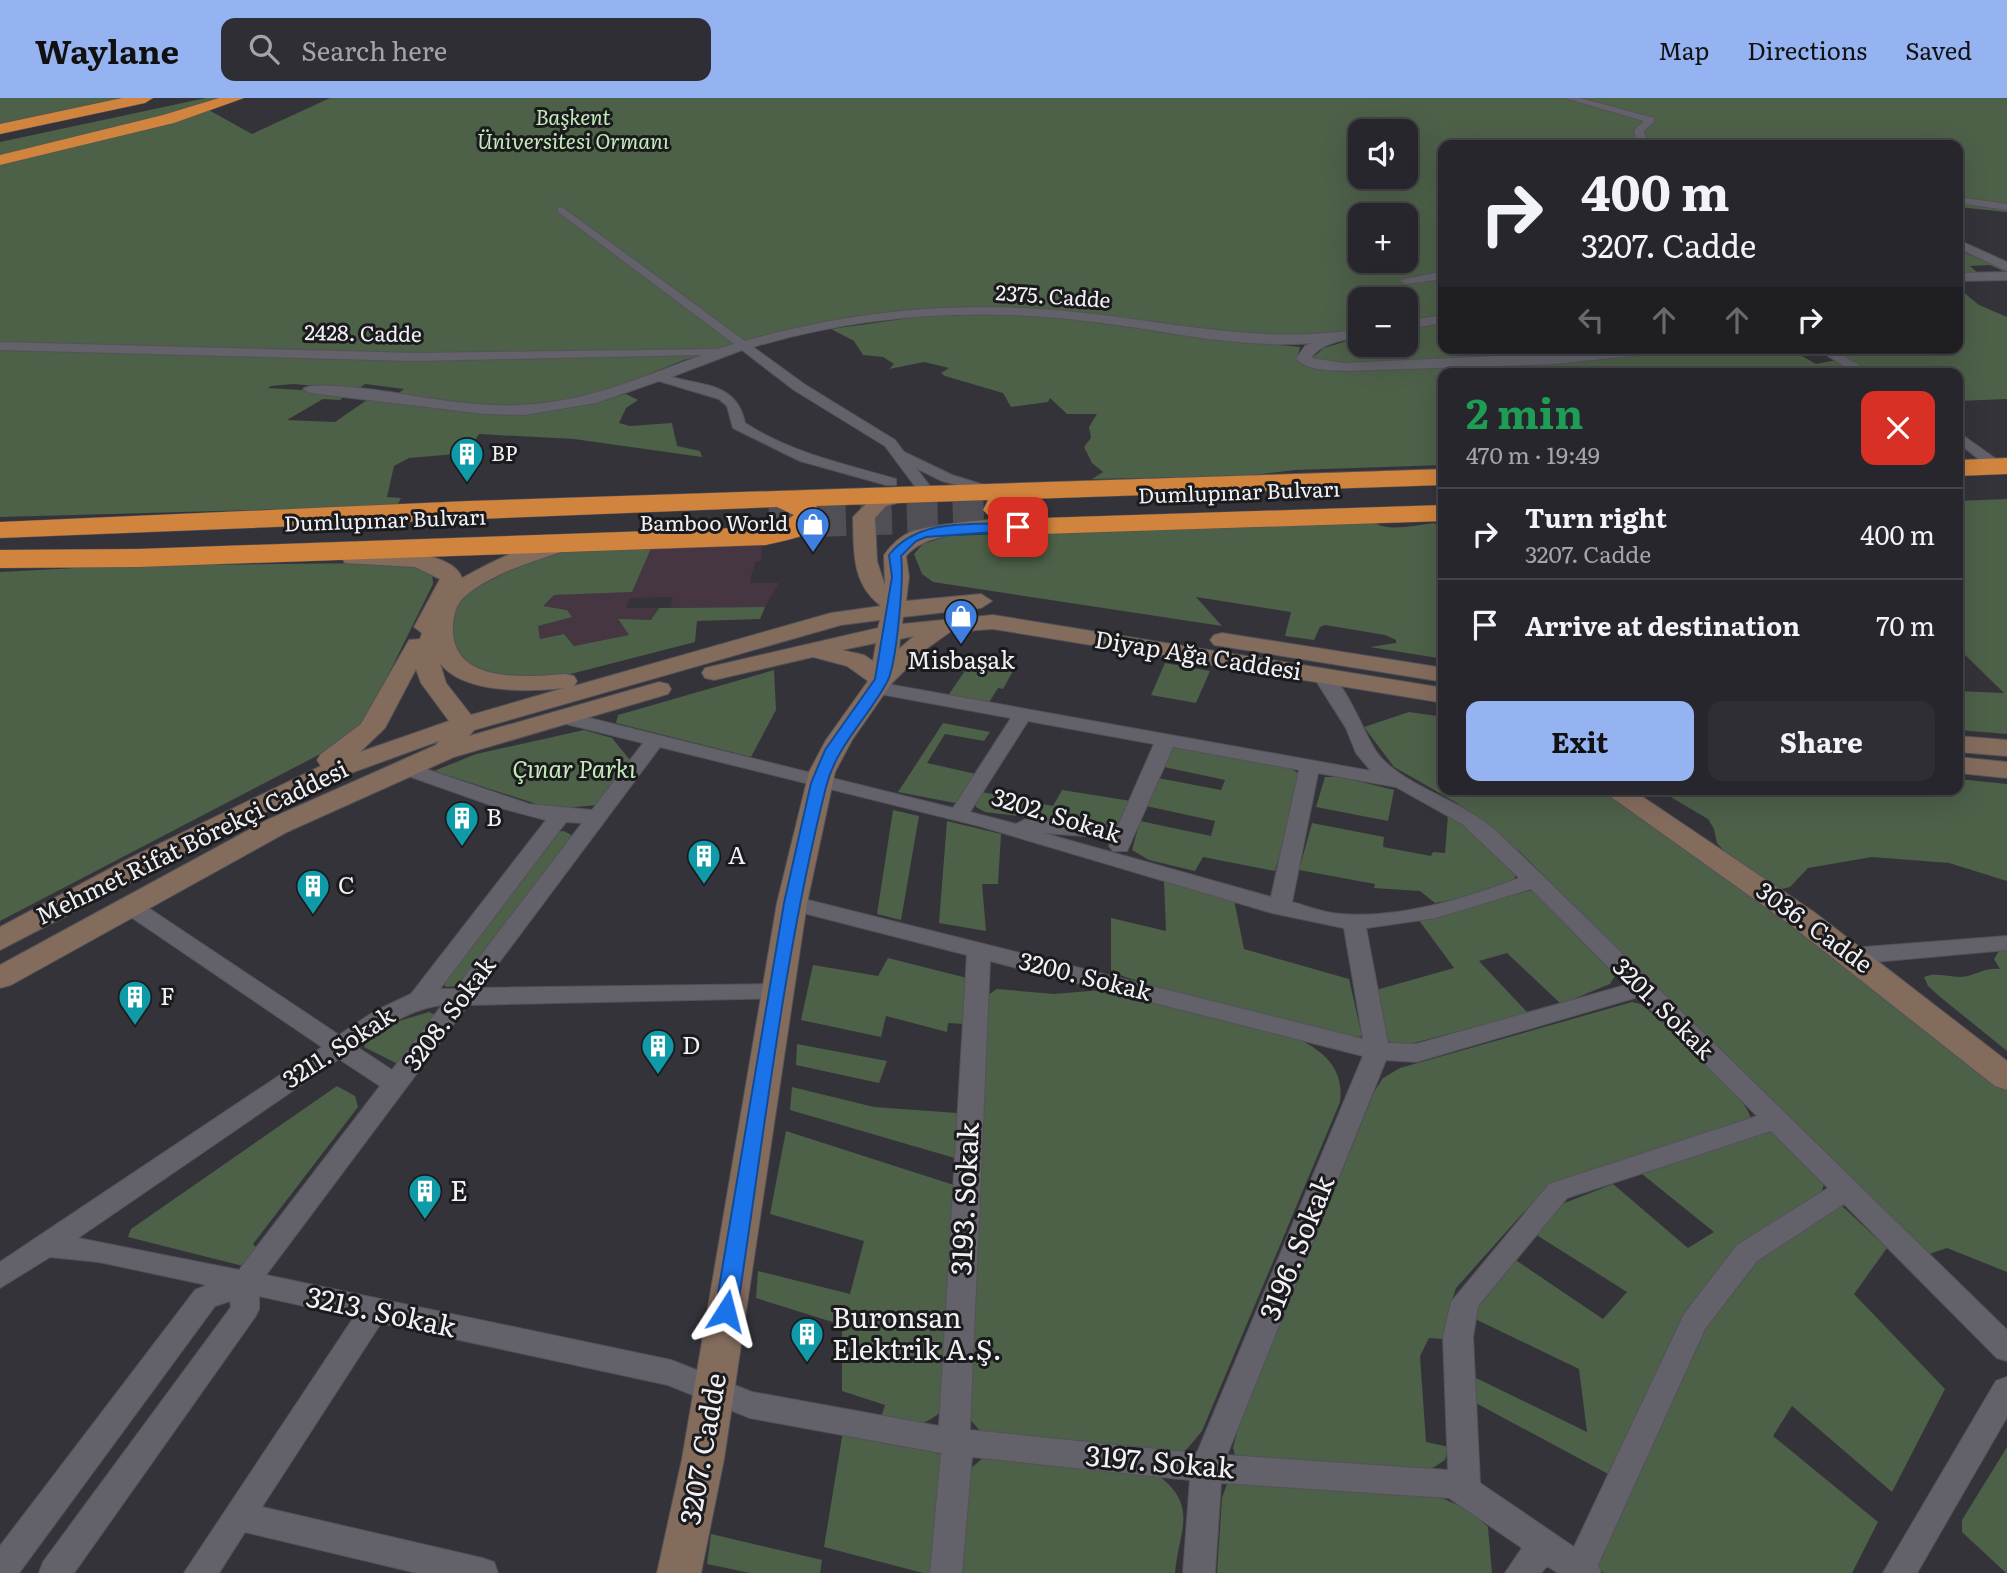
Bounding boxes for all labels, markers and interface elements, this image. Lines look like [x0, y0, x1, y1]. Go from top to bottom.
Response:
search box [221, 18, 711, 81]
text: Waylane [35, 25, 179, 74]
icon: search [245, 30, 283, 68]
text: Search here [301, 30, 447, 69]
text: Map [1658, 32, 1709, 67]
text: Directions [1747, 32, 1867, 67]
text: Saved [1905, 32, 1972, 67]
park label: Başkent Üniversitesi Ormanı [477, 100, 670, 155]
map controls [1348, 119, 1418, 357]
button: sound [1348, 119, 1418, 189]
text: 400 m [1581, 153, 1730, 226]
icon: right [1466, 168, 1557, 259]
button: + [1348, 203, 1418, 273]
text: 3207. Cadde [1581, 220, 1756, 268]
street label: 2375. Cadde [995, 275, 1112, 314]
button: − [1348, 287, 1418, 357]
icon: left [1572, 301, 1610, 339]
icon: ahead [1645, 301, 1683, 339]
icon: ahead [1718, 301, 1756, 339]
icon: right [1791, 301, 1829, 339]
street label: 2428. Cadde [304, 315, 422, 348]
text: 2 min [1466, 380, 1583, 442]
button: close [1861, 391, 1935, 465]
building icon: BP [448, 435, 486, 484]
place label: BP [491, 436, 518, 467]
text: 470 m · 19:49 [1466, 437, 1600, 471]
street label: Dumlupınar Bulvarı [1137, 471, 1341, 510]
pin [988, 497, 1048, 557]
text: Turn right [1525, 497, 1667, 536]
street label: Dumlupınar Bulvarı [283, 499, 487, 538]
shop icon: Bamboo World [794, 505, 832, 554]
place label: Bamboo World [639, 506, 788, 537]
icon: arrive [999, 508, 1037, 546]
text: 400 m [1860, 514, 1935, 553]
icon: right [1466, 515, 1504, 553]
text: 3207. Cadde [1525, 536, 1651, 570]
shop icon: Misbaşak [942, 597, 980, 646]
text: Arrive at destination [1525, 605, 1800, 644]
text: 70 m [1876, 605, 1935, 644]
icon: arrive [1466, 606, 1504, 644]
street label: Diyap Ağa Caddesi [1092, 620, 1304, 687]
place label: Misbaşak [907, 641, 1015, 676]
button: Exit [1466, 701, 1694, 781]
button: Share [1708, 701, 1935, 781]
park label: Çınar Parkı [512, 750, 636, 785]
street label: Mehmet Rifat Börekçi Caddesi [31, 755, 353, 931]
street label: 3202. Sokak [988, 777, 1126, 850]
place label: B [486, 798, 502, 833]
building icon: B [443, 799, 481, 848]
place label: A [728, 836, 746, 871]
building icon: A [685, 837, 723, 886]
building icon: C [294, 867, 332, 916]
place label: C [338, 872, 355, 900]
street label: 3036. Cadde [1750, 872, 1881, 980]
street label: 3200. Sokak [1016, 941, 1156, 1008]
street label: 3208. Sokak [394, 948, 503, 1077]
street label: 3201. Sokak [1606, 948, 1724, 1066]
place label: F [160, 977, 175, 1012]
building icon: F [116, 978, 154, 1027]
street label: 3211. Sokak [275, 996, 401, 1095]
place label: D [682, 1026, 700, 1061]
building icon: D [639, 1027, 677, 1076]
street label: 3193. Sokak [938, 1120, 988, 1277]
place label: E [450, 1168, 468, 1210]
street label: 3196. Sokak [1247, 1168, 1344, 1326]
building icon: E [406, 1172, 444, 1221]
street label: 3213. Sokak [303, 1274, 461, 1347]
position arrow [689, 1274, 763, 1348]
place label: Buronsan Elektrik A.Ş. [832, 1295, 1002, 1369]
building icon: Buronsan Elektrik A.Ş. [788, 1315, 826, 1364]
street label: 3207. Cadde [667, 1369, 735, 1528]
street label: 3197. Sokak [1084, 1433, 1237, 1488]

